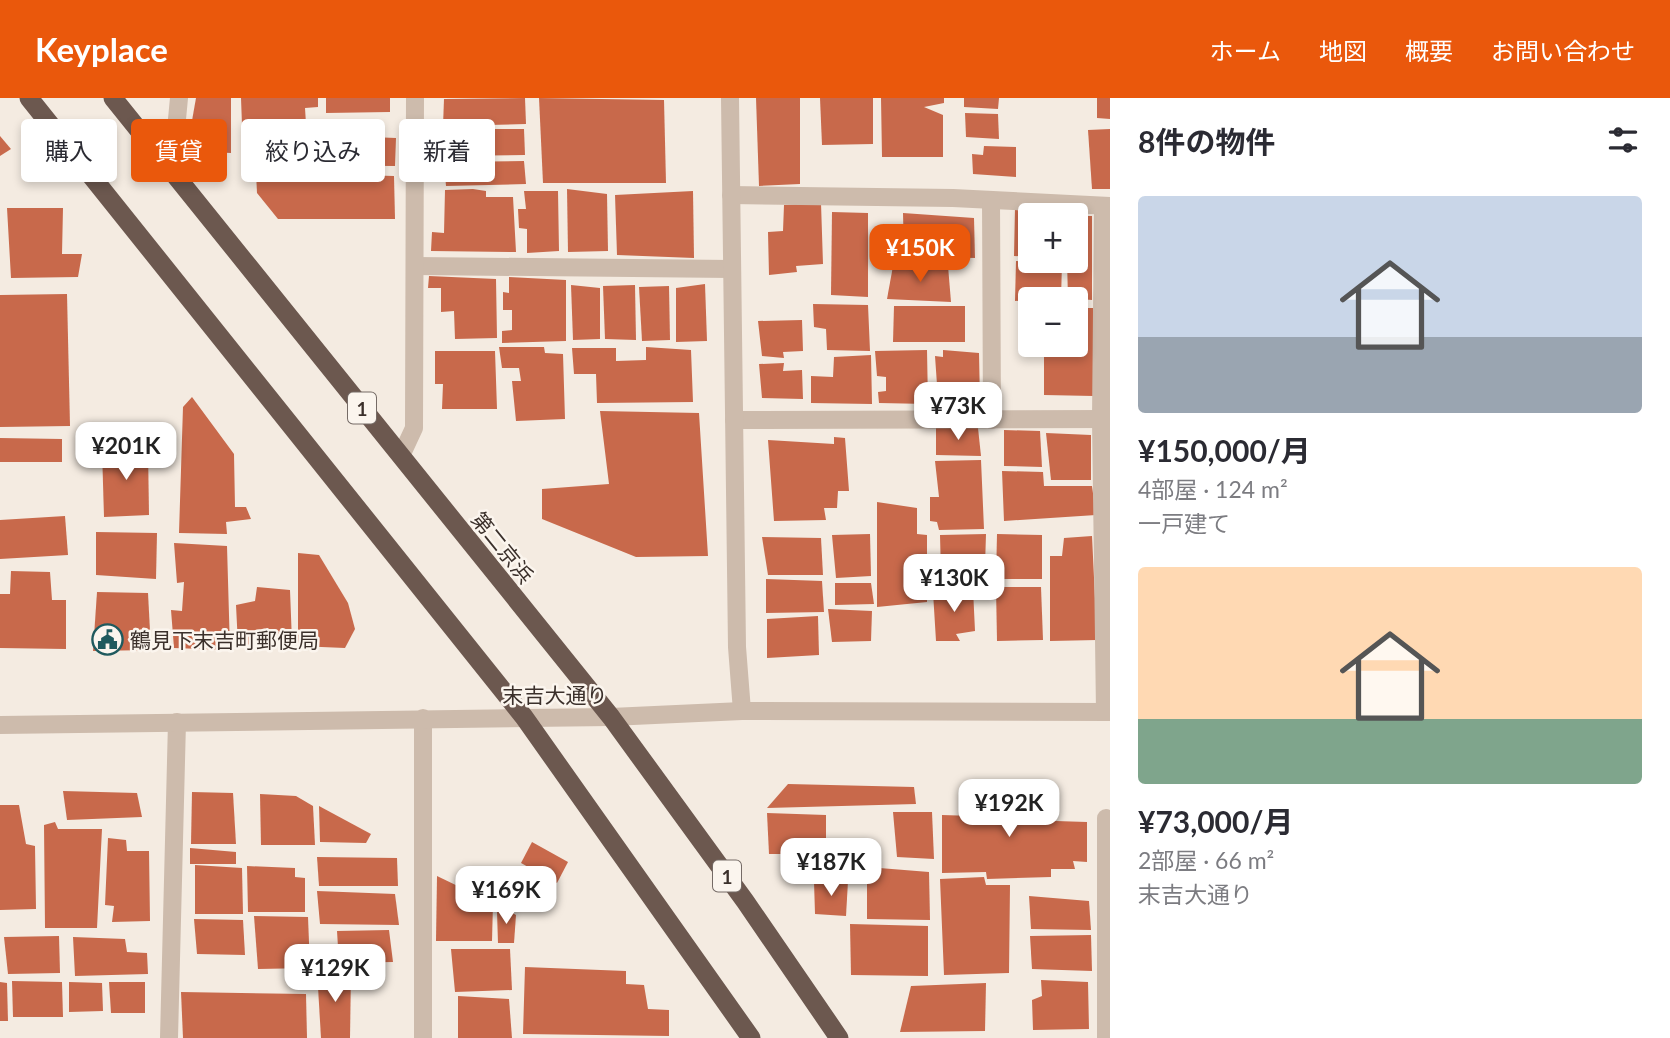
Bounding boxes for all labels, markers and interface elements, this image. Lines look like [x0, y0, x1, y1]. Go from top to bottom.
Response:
text: Keyplace [35, 29, 168, 69]
text: ホーム [1210, 36, 1281, 65]
text: 地図 [1319, 36, 1367, 65]
text: 概要 [1405, 36, 1453, 65]
text: お問い合わせ [1491, 36, 1635, 65]
chip: 購入 [21, 119, 117, 182]
chip: 賃貸 [131, 119, 227, 182]
chip: 絞り込み [241, 119, 385, 182]
chip: 新着 [399, 119, 495, 182]
icon: filters [1604, 121, 1642, 159]
text: 8件の物件 [1138, 123, 1275, 159]
map controls [1018, 203, 1088, 357]
button: + [1018, 203, 1088, 273]
pin: ¥150K [871, 225, 969, 284]
text: ¥150K [885, 233, 955, 261]
icon: home [1327, 242, 1453, 368]
button: − [1018, 287, 1088, 357]
pin: ¥73K [917, 382, 999, 442]
text: ¥73K [930, 391, 986, 419]
road number: 1 [348, 392, 376, 424]
pin: ¥201K [77, 422, 175, 482]
text: ¥201K [91, 431, 161, 459]
text: ¥150,000/月 [1138, 432, 1311, 468]
text: 4部屋 · 124 m² [1138, 475, 1288, 503]
street label: 第二京浜 [467, 506, 539, 588]
text: 一戸建て [1138, 509, 1230, 537]
pin: ¥130K [905, 554, 1003, 614]
text: ¥130K [919, 563, 989, 591]
icon: home [1327, 613, 1453, 739]
public building icon: 鶴見下末吉町郵便局 [90, 622, 124, 656]
place label: 鶴見下末吉町郵便局 [130, 627, 319, 652]
street label: 末吉大通り [503, 682, 608, 707]
pin: ¥192K [960, 780, 1058, 839]
text: ¥192K [974, 788, 1044, 816]
text: ¥73,000/月 [1138, 803, 1293, 839]
pin: ¥187K [782, 838, 880, 898]
text: 2部屋 · 66 m² [1138, 846, 1274, 874]
text: ¥187K [796, 847, 866, 875]
road number: 1 [713, 860, 741, 891]
pin: ¥169K [457, 866, 555, 926]
text: ¥169K [471, 875, 541, 903]
text: 末吉大通り [1138, 880, 1253, 908]
pin: ¥129K [286, 944, 384, 1004]
text: ¥129K [300, 953, 370, 981]

